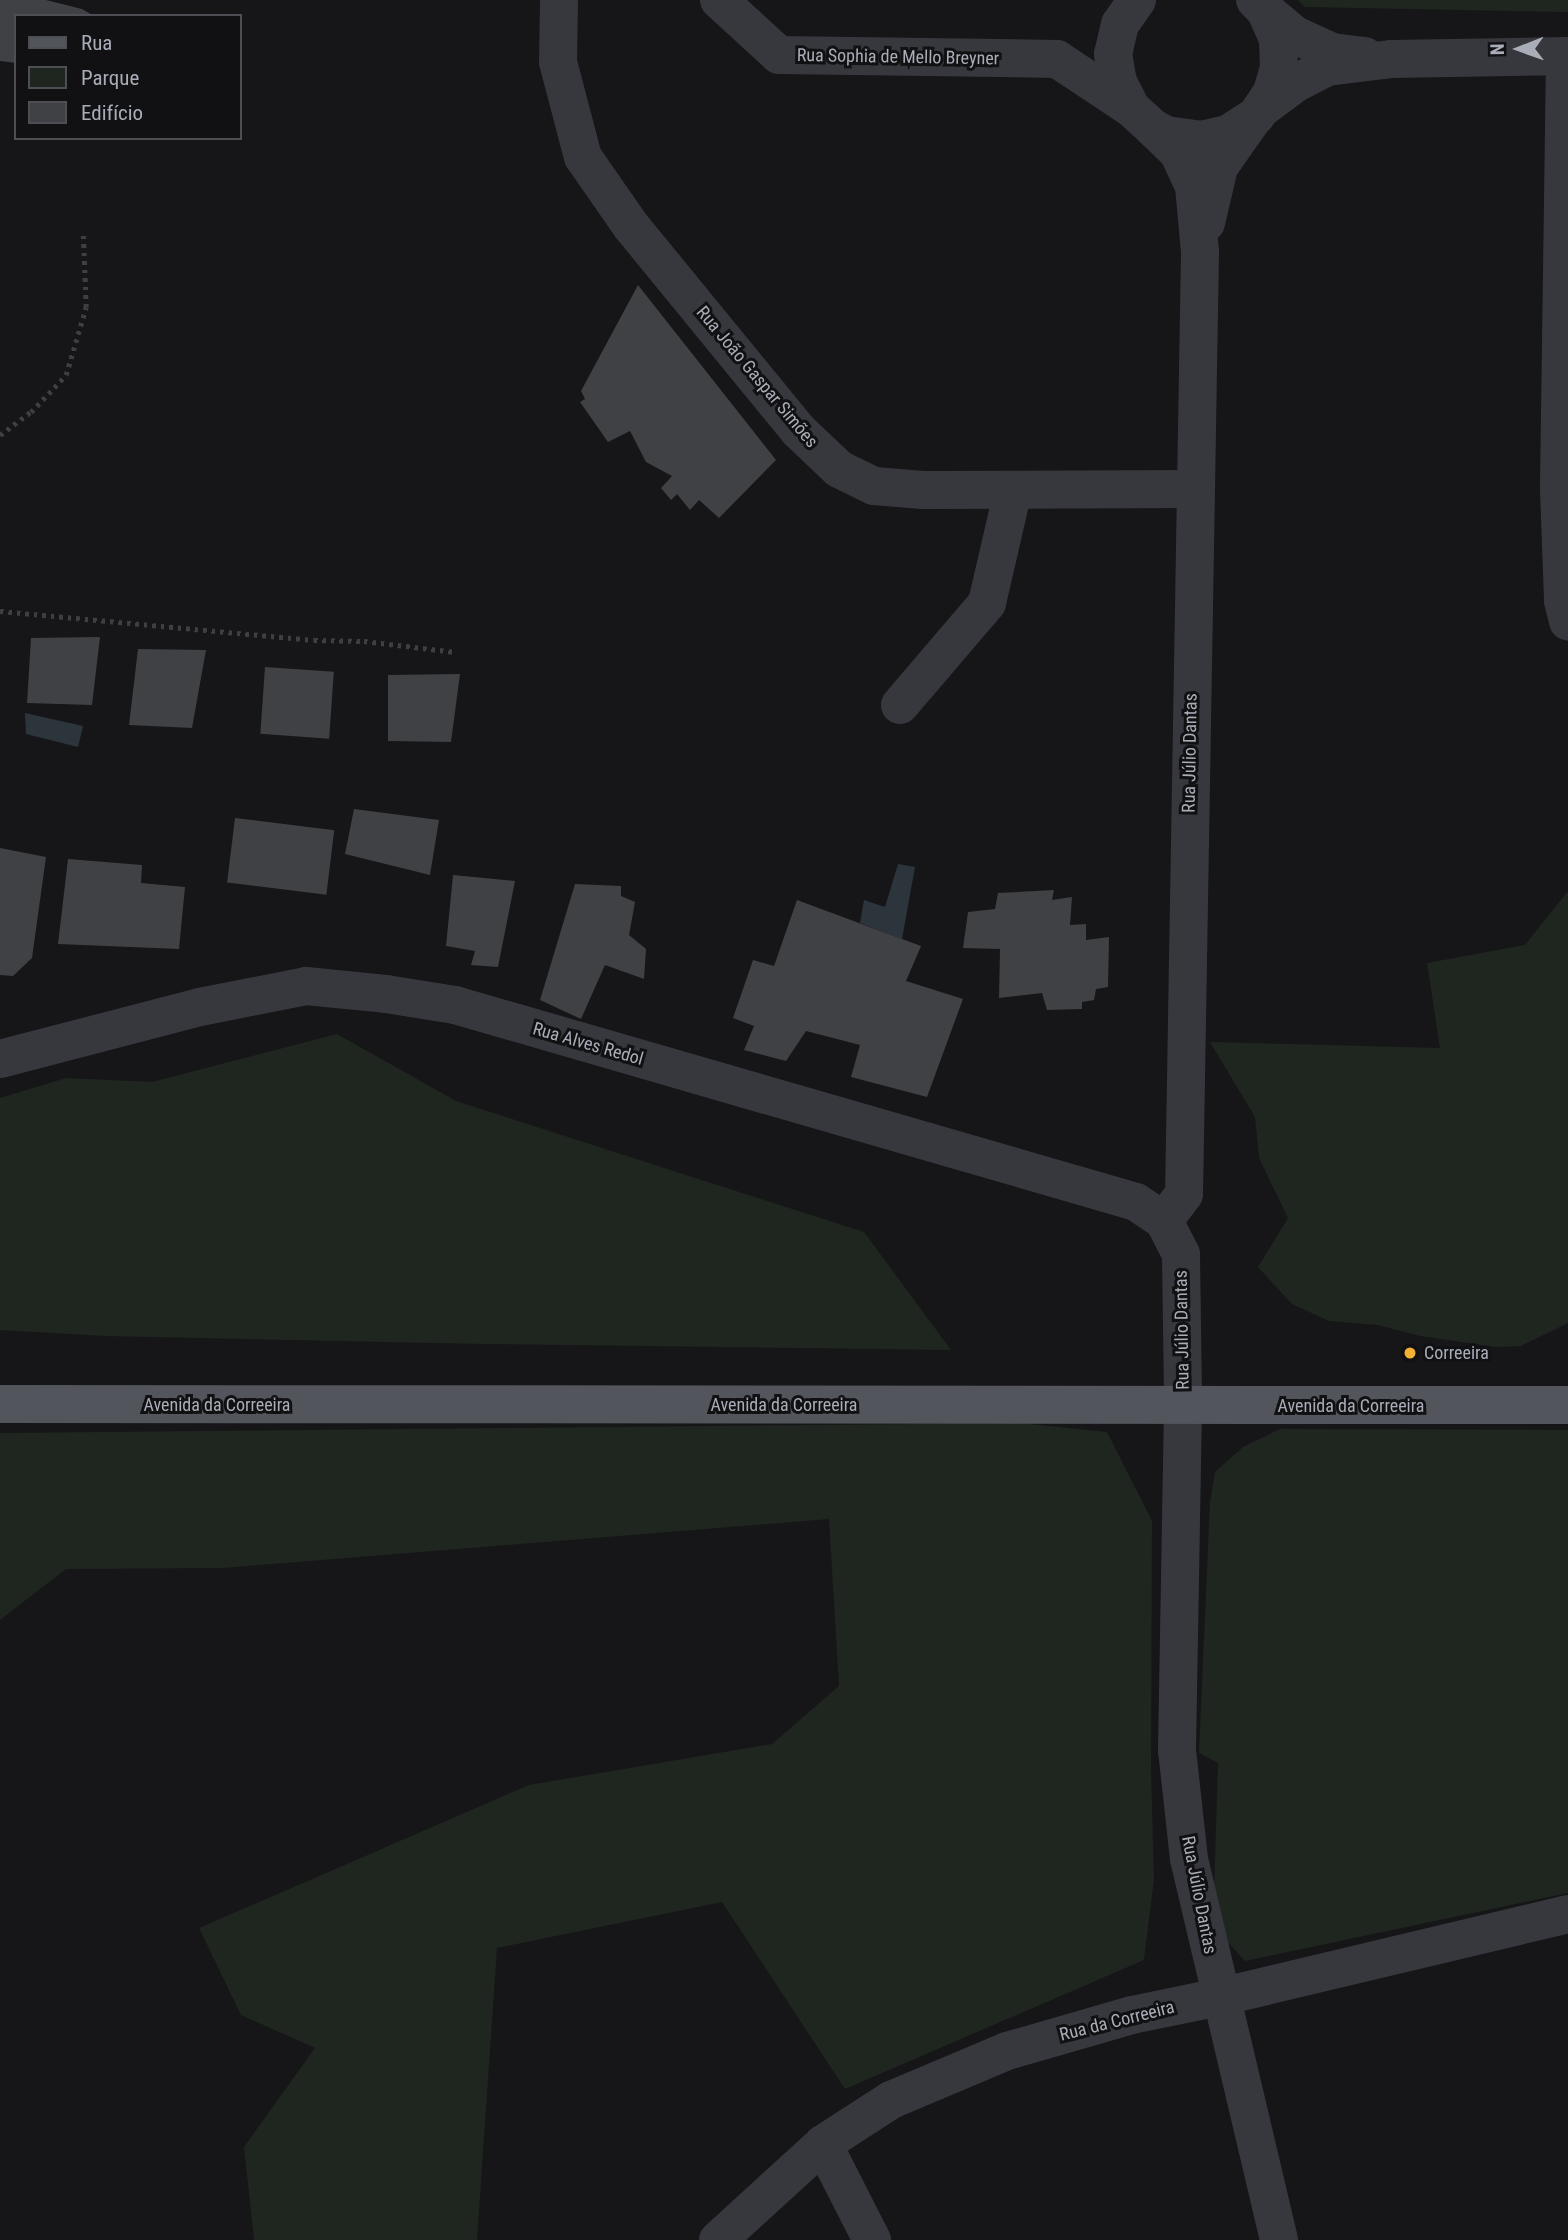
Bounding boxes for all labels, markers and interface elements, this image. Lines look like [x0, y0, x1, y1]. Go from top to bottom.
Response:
legend [14, 14, 242, 140]
north arrow [1484, 14, 1554, 84]
text: Rua [81, 31, 112, 55]
text: N [1486, 43, 1509, 55]
street label: Rua Sophia de Mello Breyner [797, 44, 999, 70]
text: Parque [81, 66, 139, 90]
text: Edifício [81, 101, 143, 125]
street label: Rua João Gaspar Simões [692, 302, 822, 452]
street label: Rua Júlio Dantas [1178, 693, 1202, 813]
street label: Rua Alves Redol [530, 1018, 646, 1070]
street label: Rua Júlio Dantas [1170, 1270, 1194, 1390]
place label: Correeira [1424, 1342, 1489, 1364]
marker: Correeira [1402, 1345, 1418, 1361]
street label: Avenida da Correeira [144, 1394, 290, 1416]
street label: Avenida da Correeira [711, 1394, 857, 1416]
street label: Avenida da Correeira [1278, 1395, 1424, 1417]
street label: Rua Júlio Dantas [1177, 1834, 1221, 1956]
street label: Rua da Correeira [1057, 1996, 1177, 2046]

